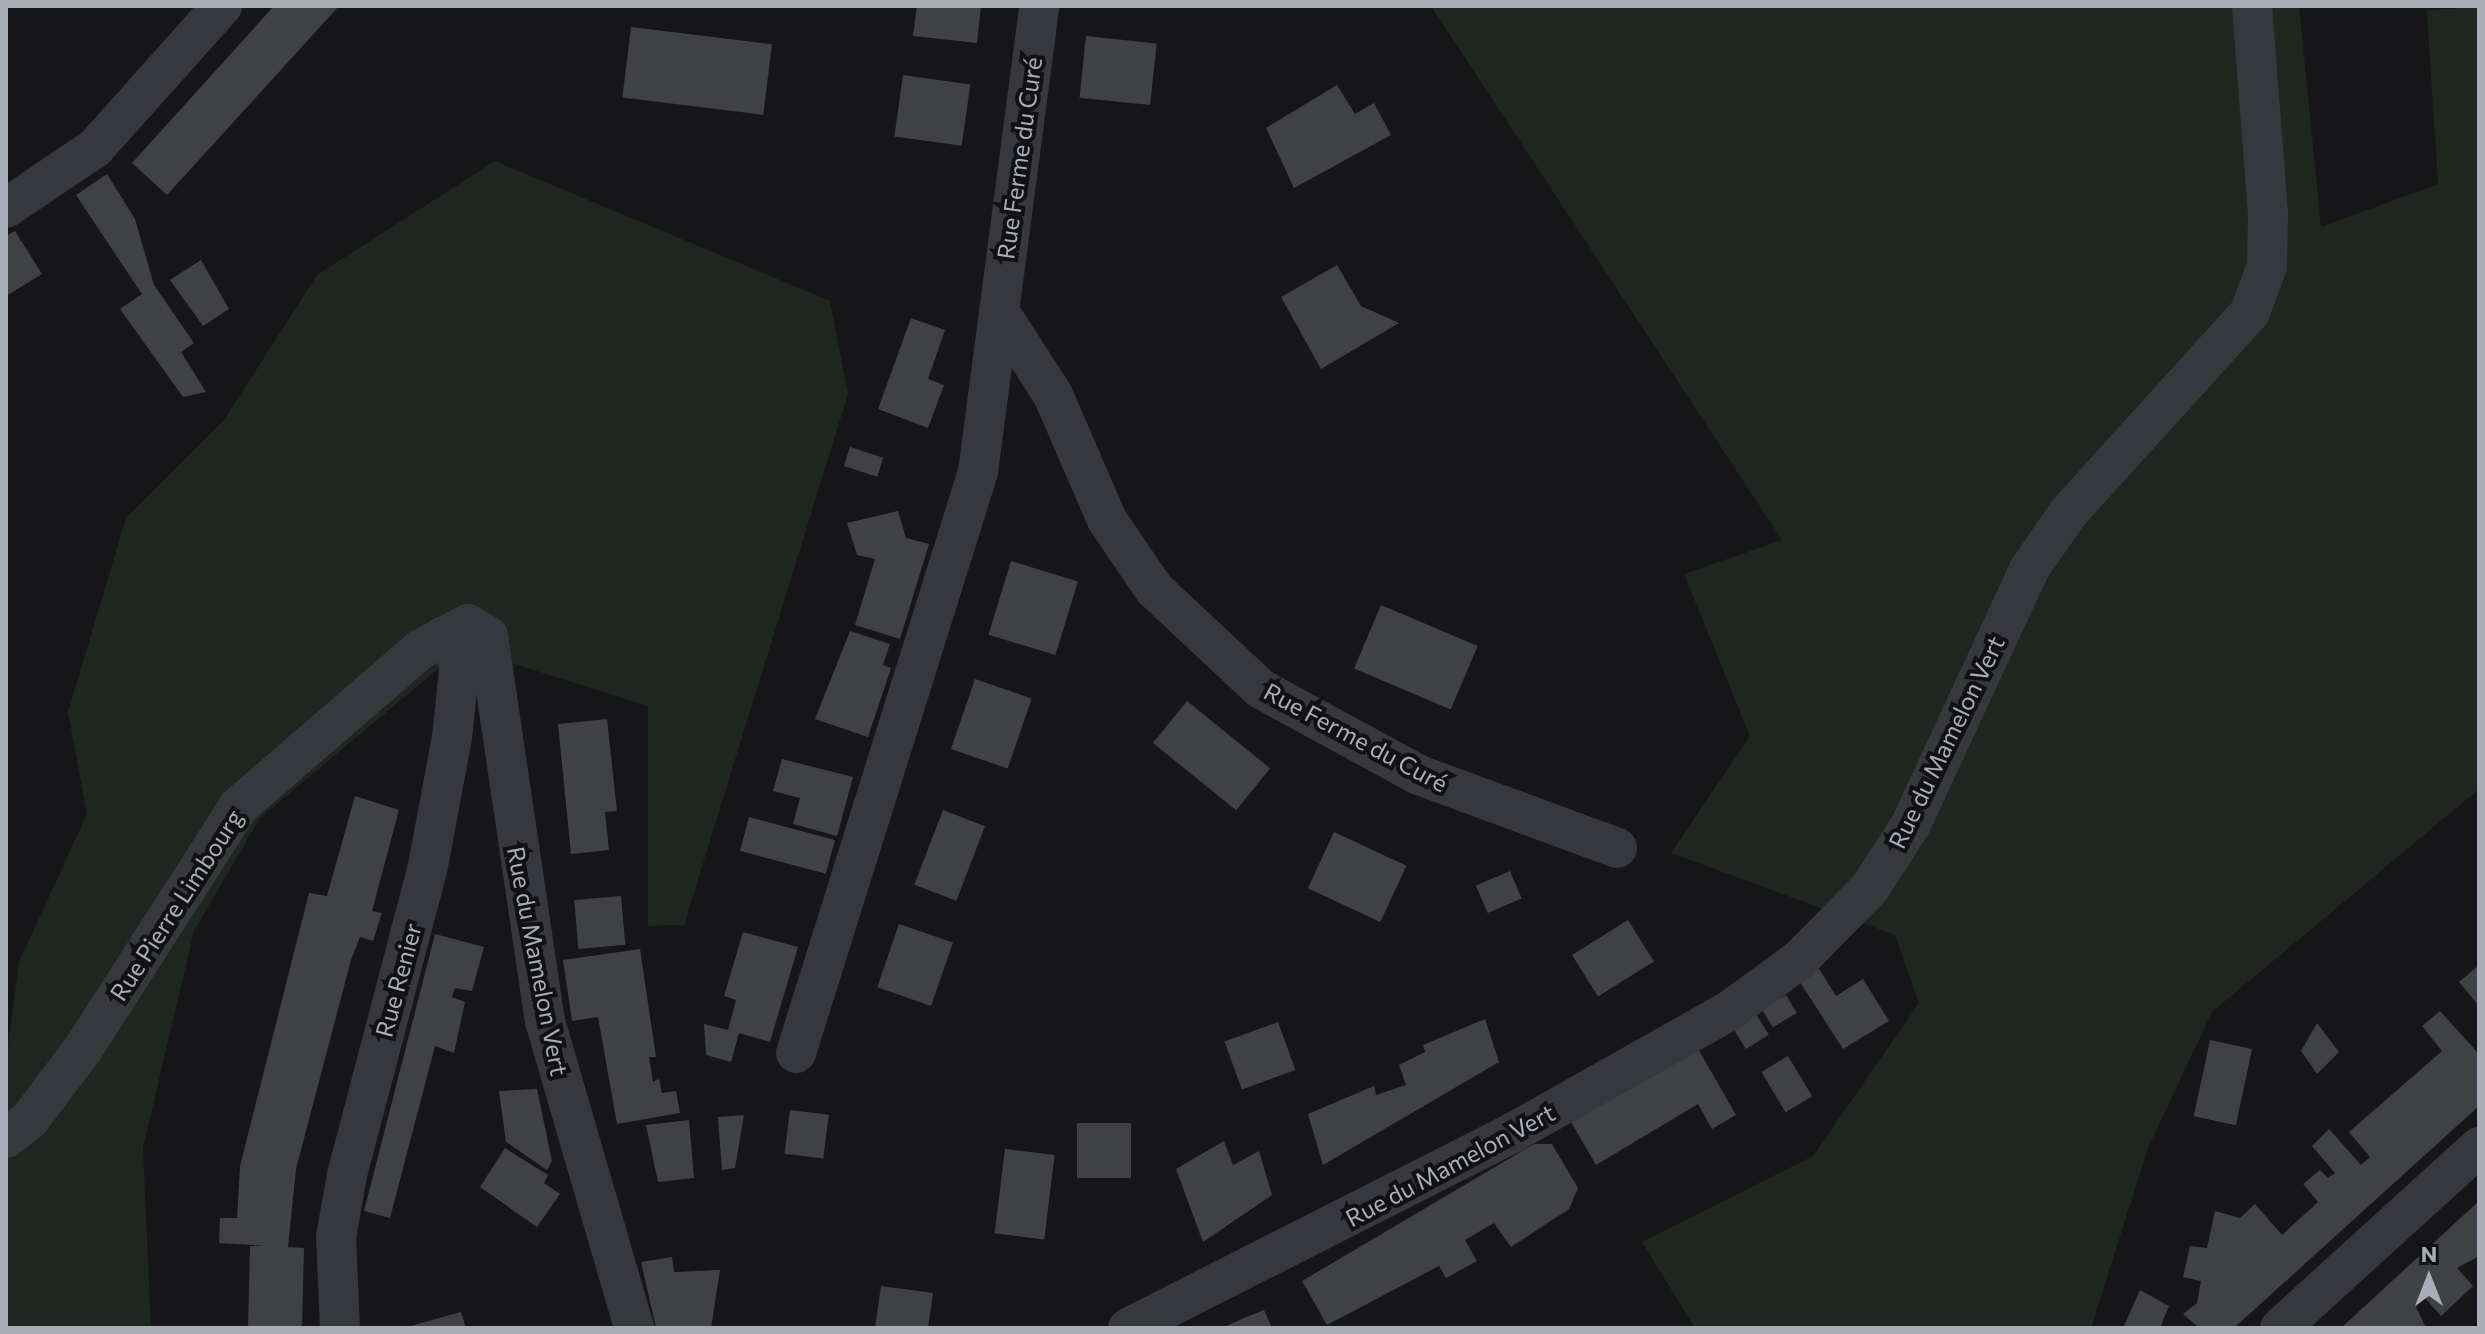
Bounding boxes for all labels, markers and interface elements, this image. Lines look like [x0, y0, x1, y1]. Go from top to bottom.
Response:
street label: Rue Ferme du Curé [991, 55, 1047, 261]
street label: Rue du Mamelon Vert [1882, 631, 2010, 853]
street label: Rue Ferme du Curé [1259, 676, 1453, 798]
street label: Rue Pierre Limbourg [103, 804, 249, 1006]
street label: Rue du Mamelon Vert [502, 844, 574, 1078]
street label: Rue Renier [369, 920, 427, 1040]
street label: Rue du Mamelon Vert [1340, 1098, 1560, 1232]
north arrow [2389, 1238, 2469, 1318]
text: N [2421, 1240, 2437, 1267]

